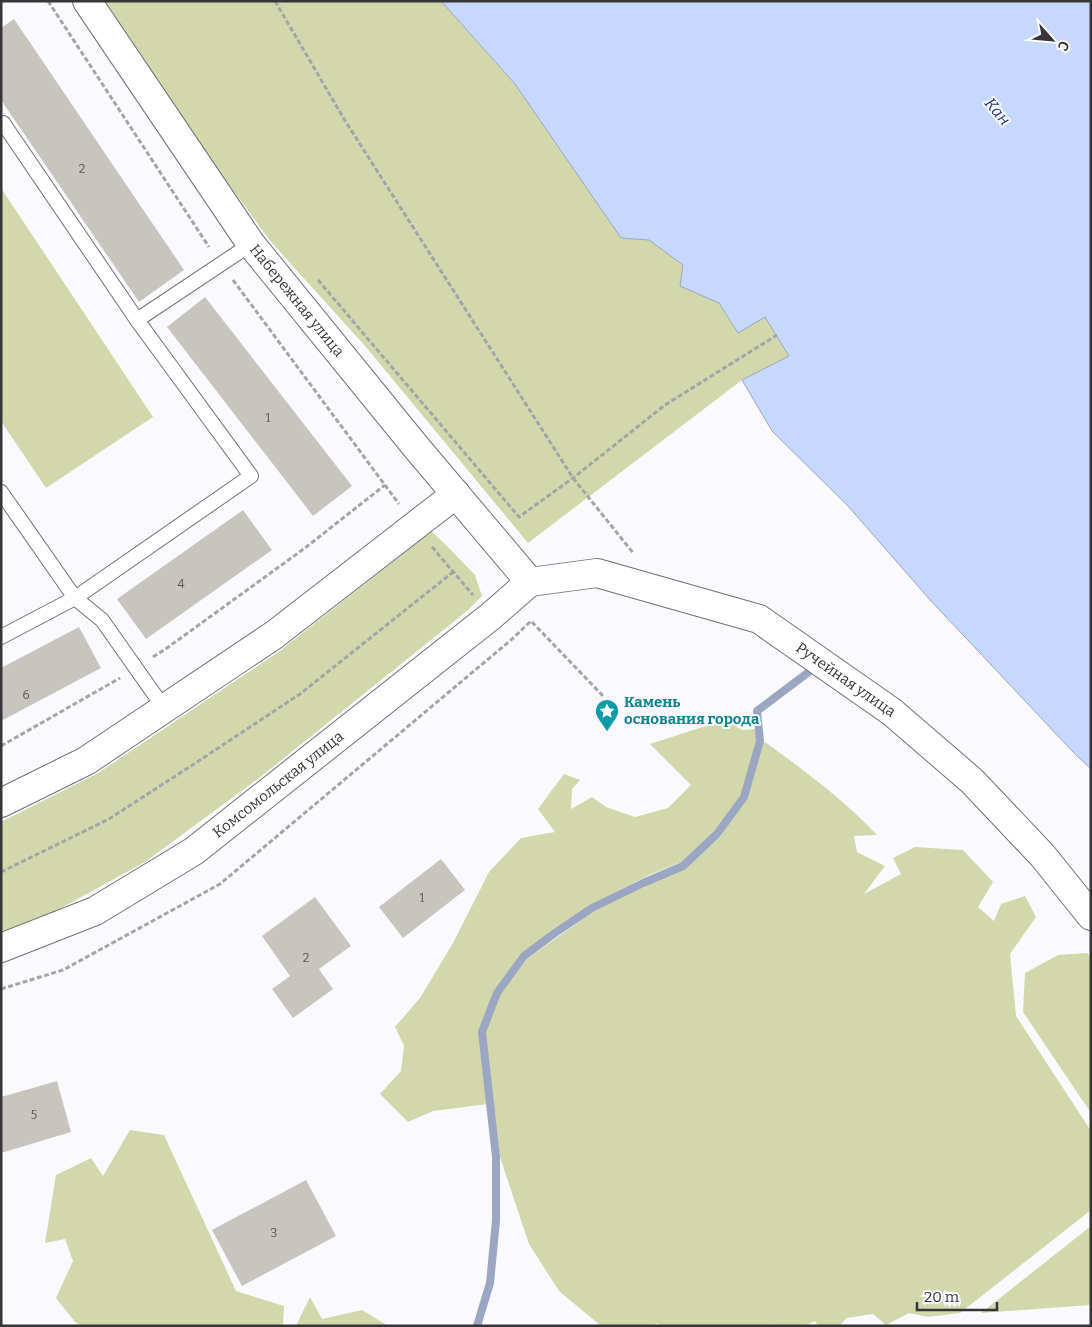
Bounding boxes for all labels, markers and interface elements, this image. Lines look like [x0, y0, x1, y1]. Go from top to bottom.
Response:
north arrow [1027, 15, 1077, 65]
text: С [1053, 38, 1073, 54]
water label: Кан [981, 94, 1015, 129]
house number: 2 [79, 162, 85, 176]
street label: Набережная улица [246, 241, 348, 360]
house number: 1 [266, 411, 271, 425]
house number: 4 [177, 577, 185, 591]
street label: Ручейная улица [792, 639, 899, 721]
house number: 6 [22, 688, 30, 702]
place label: Камень основания города [624, 693, 760, 728]
place icon: Камень основания города [594, 698, 620, 732]
street label: Комсомольская улица [209, 727, 347, 842]
house number: 1 [420, 891, 425, 905]
house number: 2 [303, 951, 309, 965]
house number: 5 [31, 1108, 37, 1122]
house number: 3 [271, 1226, 278, 1240]
scale bar [917, 1280, 997, 1312]
text: 20 m [924, 1288, 960, 1306]

